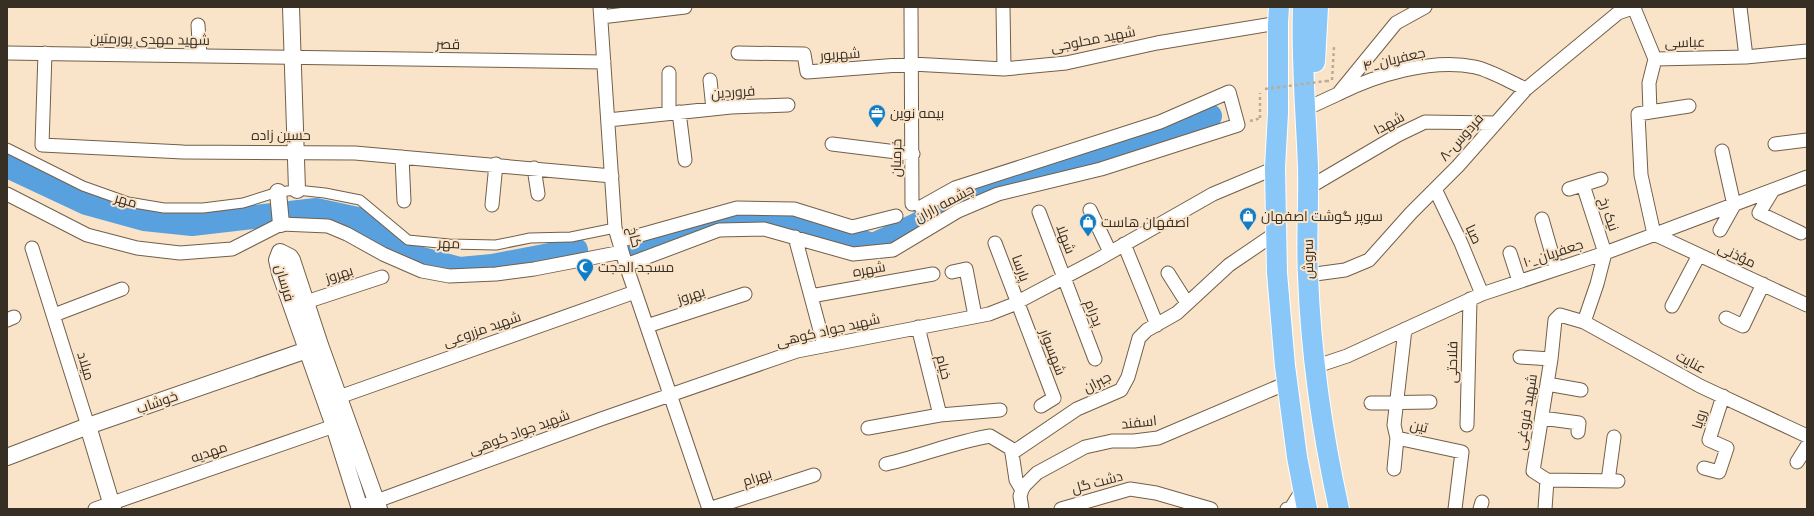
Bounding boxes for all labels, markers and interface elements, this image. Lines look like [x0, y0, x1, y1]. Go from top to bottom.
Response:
street label: شهید محلوجی [1049, 23, 1137, 55]
street label: شهید مهدی پورمتین [90, 30, 210, 50]
street label: عباسی [1665, 34, 1705, 50]
street label: قصر [435, 36, 460, 52]
street label: ۴_جعفریان [1361, 44, 1427, 74]
street label: شهریور [818, 45, 861, 63]
street label: فروردین [710, 82, 756, 102]
office icon: بیمه نوین [867, 103, 887, 128]
place label: بیمه نوین [890, 105, 944, 121]
street label: شهدا [1371, 108, 1407, 138]
street label: ۸-فردوس [1436, 110, 1486, 164]
street label: حسین زاده [251, 127, 311, 143]
street label: خرمیان [888, 139, 904, 177]
street label: چشمه راران [912, 181, 977, 227]
street label: مهر [112, 189, 139, 211]
street label: نیک رخ [1595, 195, 1622, 233]
shop icon: سوپر گوشت اصفهان [1238, 206, 1258, 231]
place label: سوپر گوشت اصفهان [1261, 208, 1383, 226]
shop icon: اصفهان هاست [1078, 212, 1098, 237]
place label: اصفهان هاست [1101, 214, 1190, 230]
street label: شهلا [1053, 222, 1079, 256]
street label: صبا [1463, 222, 1485, 246]
street label: کاخ [624, 225, 645, 249]
street label: مهر [436, 234, 461, 252]
street label: ۱۰_جعفریان [1521, 236, 1585, 270]
street label: سروش [1300, 239, 1316, 279]
street label: مؤذنی [1716, 239, 1758, 271]
street label: پارسا [1007, 252, 1033, 284]
mosque icon: مسجد الحجت [575, 257, 595, 282]
street label: شهره [851, 258, 887, 280]
place label: مسجد الحجت [598, 259, 674, 275]
street label: بهروز [322, 262, 355, 286]
street label: فرسان [272, 263, 298, 303]
street label: بهروز [674, 283, 707, 307]
street label: پدرام [1080, 297, 1106, 330]
street label: شهید مزروعی [441, 308, 523, 350]
street label: شهید جواد کوهی [775, 310, 881, 350]
street label: شهسوار [1036, 326, 1069, 377]
street label: فلاحتی [1444, 341, 1460, 383]
street label: عنایت [1673, 347, 1709, 377]
street label: میلاد [74, 350, 98, 382]
street label: خیام [931, 353, 955, 381]
street label: جبران [1080, 368, 1114, 396]
street label: شهید فروغی [1512, 373, 1540, 451]
street label: خوشاب [134, 387, 180, 417]
street label: شهید جواد کوهی [466, 406, 572, 458]
street label: رویا [1689, 407, 1709, 431]
street label: اسفند [1120, 412, 1158, 432]
street label: تین [1409, 416, 1430, 436]
street label: مهدیه [189, 438, 229, 466]
street label: بهرام [740, 465, 774, 491]
street label: دشت گل [1070, 467, 1124, 497]

